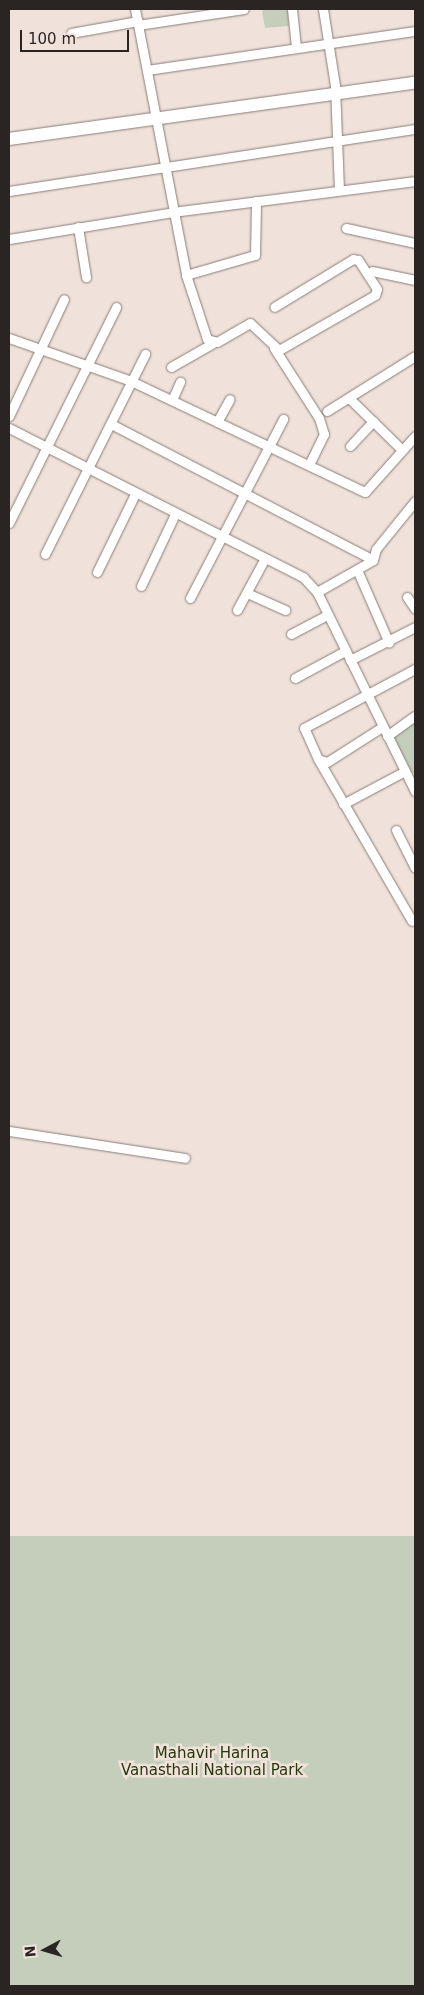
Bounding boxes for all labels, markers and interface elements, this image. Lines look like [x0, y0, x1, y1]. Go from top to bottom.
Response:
scale bar [22, 20, 131, 52]
text: 100 m [28, 30, 76, 48]
park label: Mahavir Harina Vanasthali National Park [121, 1744, 303, 1779]
north arrow [20, 1925, 70, 1975]
text: N [22, 1945, 39, 1958]

